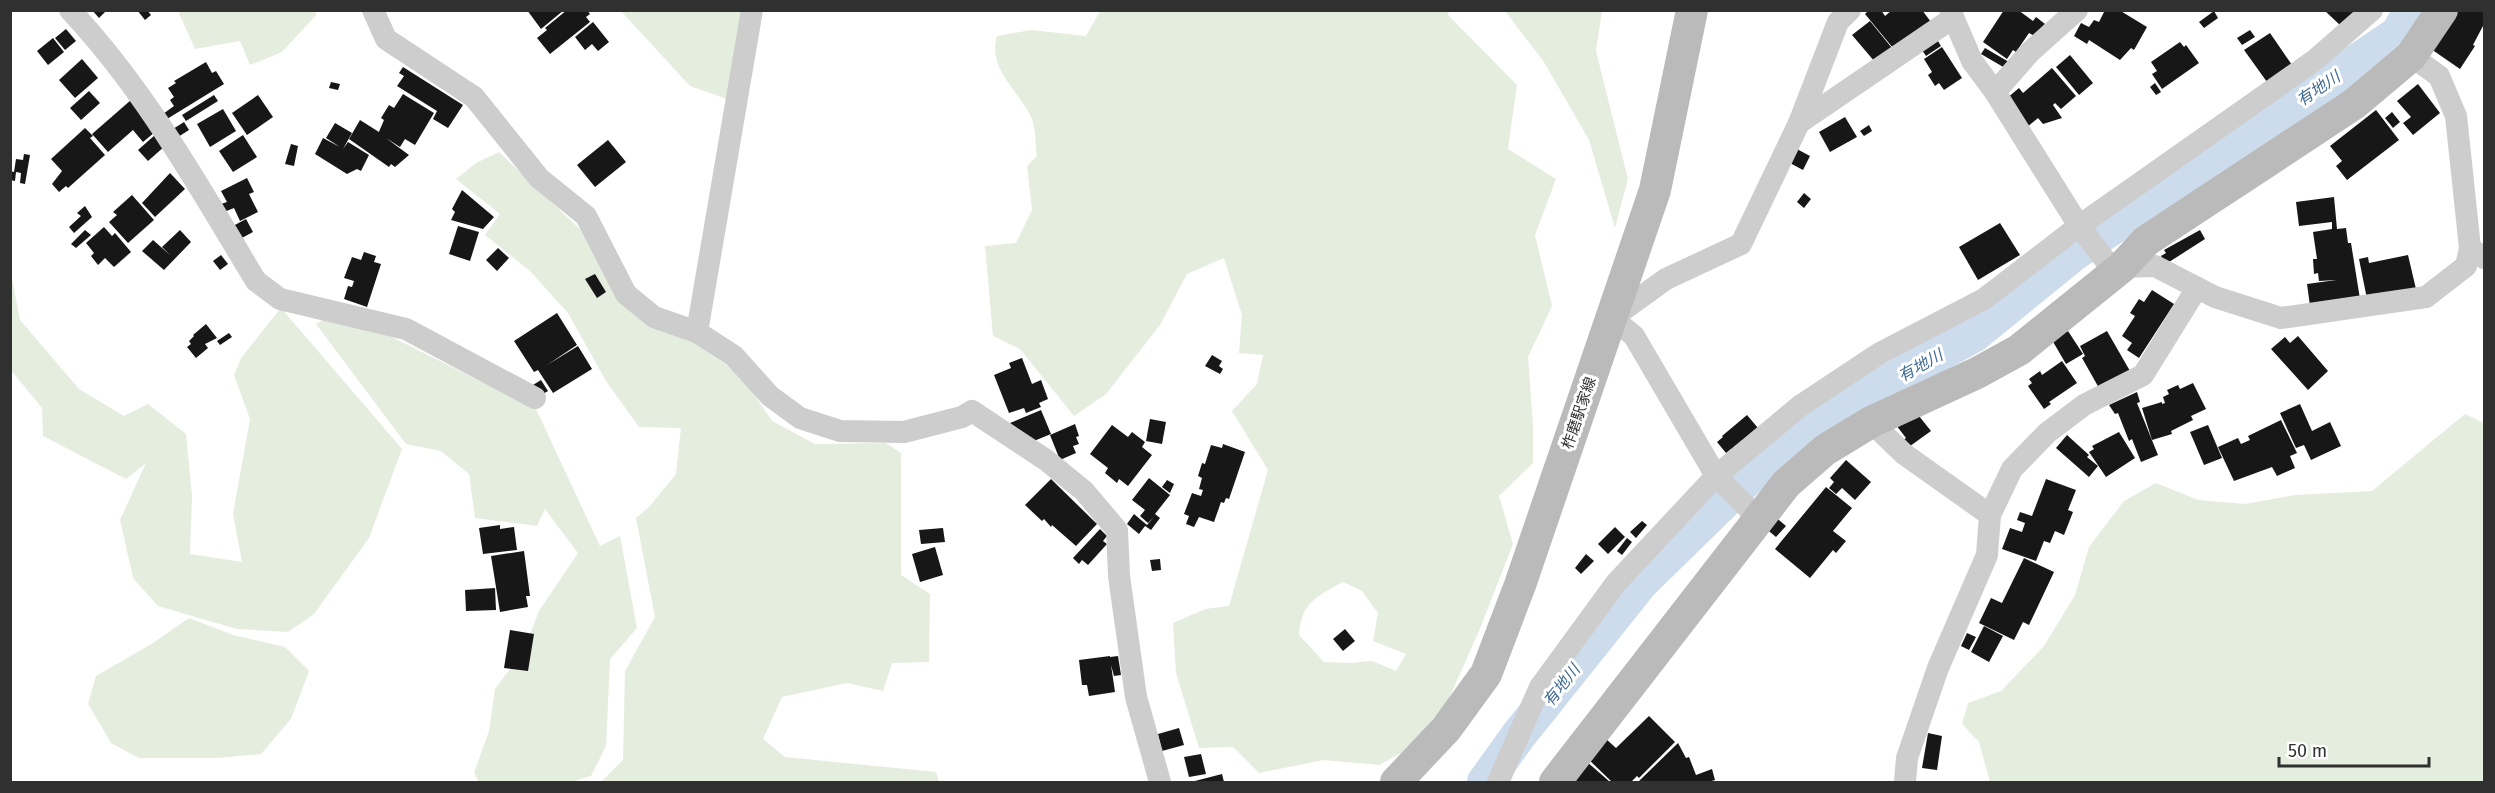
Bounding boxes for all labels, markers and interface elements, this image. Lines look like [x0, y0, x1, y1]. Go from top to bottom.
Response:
water label: 有地川 [2293, 66, 2345, 110]
water label: 有地川 [1895, 345, 1948, 385]
street label: 柞磨駅家線 [1558, 375, 1600, 451]
water label: 有地川 [1539, 659, 1585, 710]
scale bar [2279, 730, 2429, 768]
text: 50 m [2288, 740, 2327, 762]

